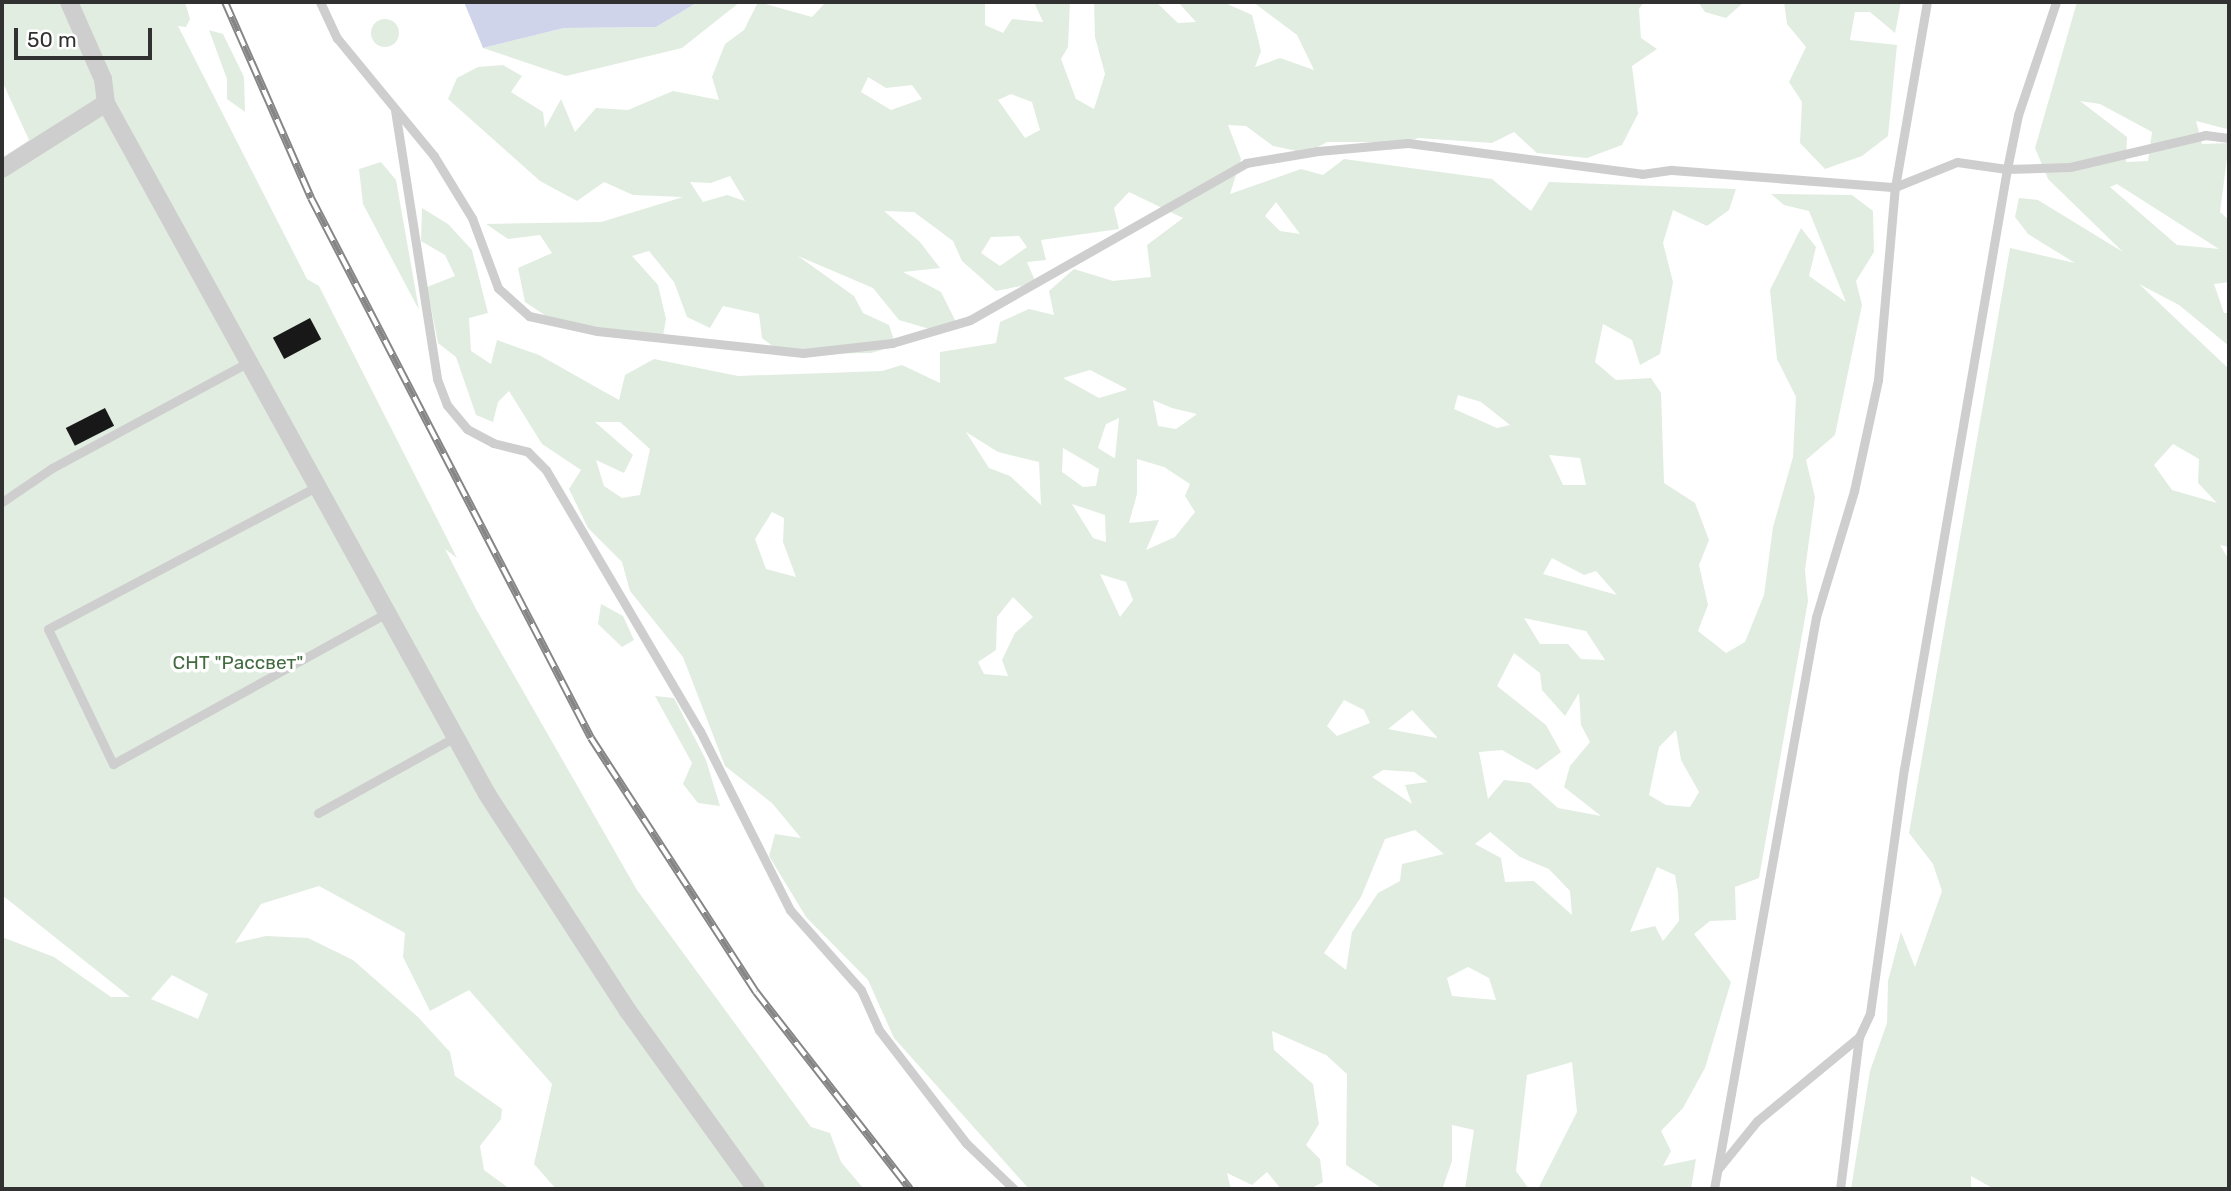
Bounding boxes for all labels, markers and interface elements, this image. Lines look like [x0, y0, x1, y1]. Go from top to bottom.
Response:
scale bar [18, 14, 156, 58]
text: 50 m [27, 27, 77, 52]
park label: СНТ "Рассвет" [173, 652, 303, 674]

